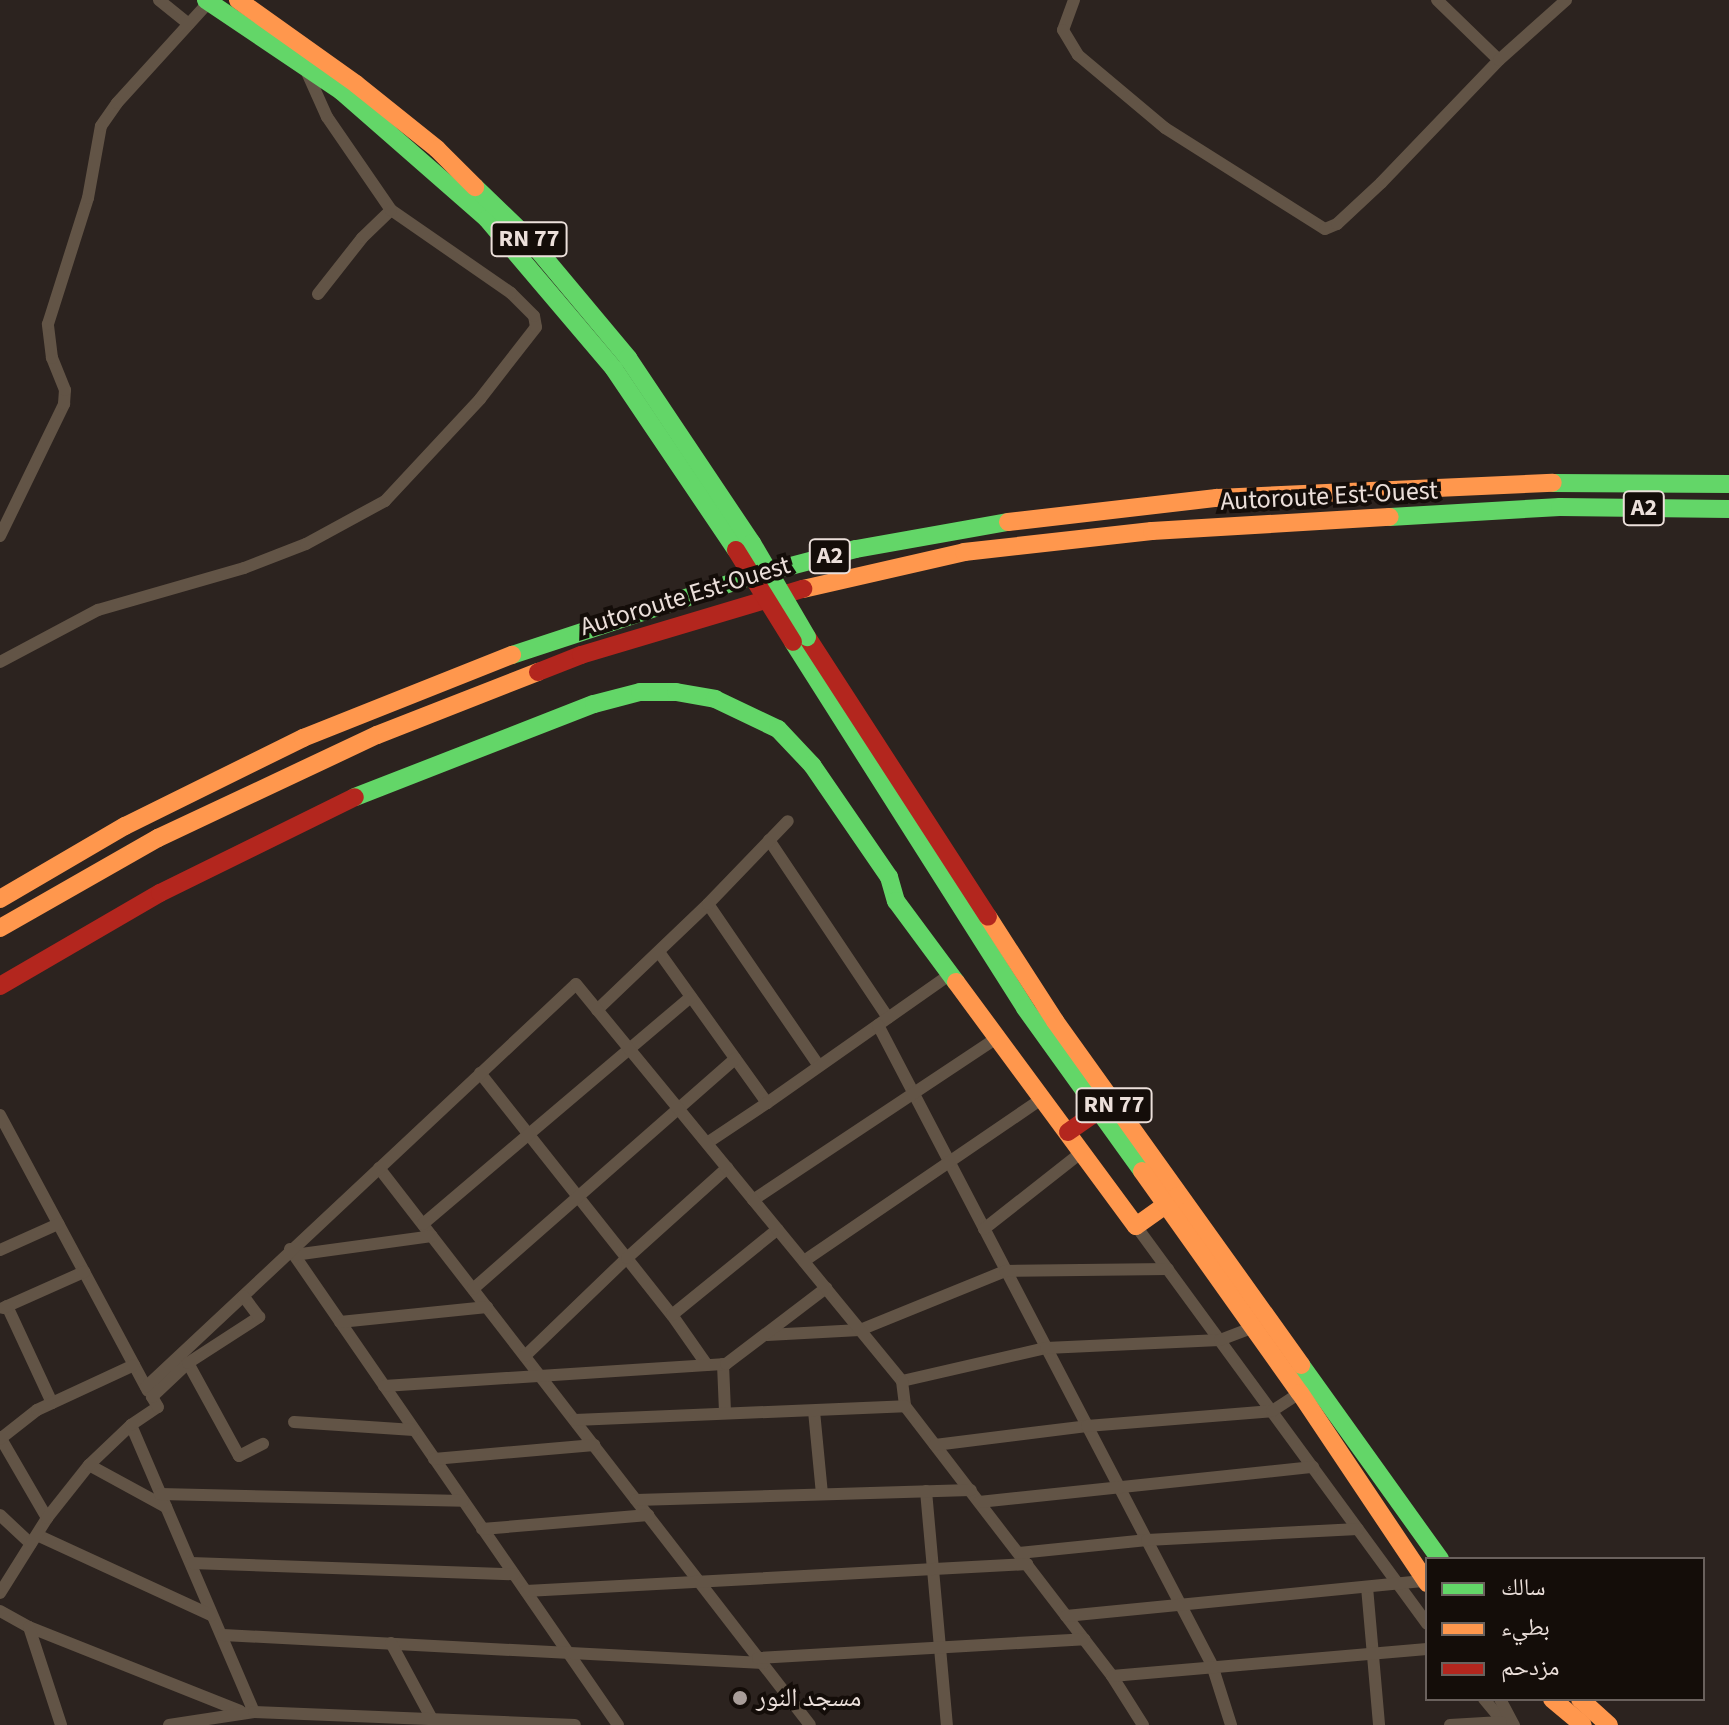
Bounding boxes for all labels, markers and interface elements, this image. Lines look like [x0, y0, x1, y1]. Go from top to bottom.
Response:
road number: RN 77 [489, 219, 569, 259]
street label: Autoroute Est-Ouest [1219, 475, 1439, 517]
road number: A2 [1622, 488, 1666, 528]
road number: A2 [808, 536, 852, 576]
street label: Autoroute Est-Ouest [576, 549, 794, 643]
road number: RN 77 [1074, 1085, 1154, 1125]
legend [1425, 1557, 1705, 1701]
text: سالك [1501, 1570, 1546, 1605]
text: بطيء [1501, 1610, 1550, 1645]
text: مزدحم [1501, 1650, 1560, 1685]
place label: مسجد النور [756, 1682, 861, 1714]
marker: مسجد النور [731, 1689, 749, 1707]

